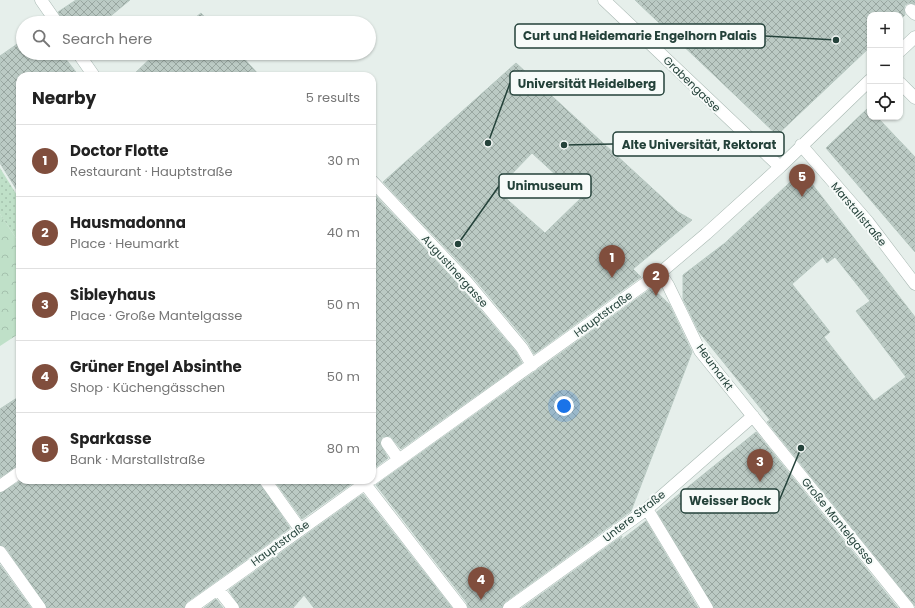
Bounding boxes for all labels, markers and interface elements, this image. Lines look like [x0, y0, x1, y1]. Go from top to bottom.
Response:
map controls [867, 12, 903, 120]
button: + [867, 12, 903, 48]
search box [16, 16, 376, 60]
callout: Curt und Heidemarie Engelhorn Palais [515, 24, 765, 48]
icon: search [30, 27, 52, 49]
text: Curt und Heidemarie Engelhorn Palais [523, 27, 757, 44]
text: Search here [62, 28, 152, 49]
button: − [867, 48, 903, 84]
street label: Grabengasse [660, 52, 725, 116]
callout: Universität Heidelberg [510, 71, 664, 95]
text: Universität Heidelberg [518, 75, 656, 92]
button: locate [867, 84, 903, 120]
text: Nearby [32, 86, 96, 110]
text: 5 results [306, 88, 360, 107]
callout: Alte Universität, Rektorat [613, 132, 784, 156]
text: Alte Universität, Rektorat [622, 136, 776, 153]
text: Doctor Flotte [70, 140, 168, 161]
text: 1 [43, 151, 47, 170]
text: 30 m [327, 151, 360, 170]
text: Restaurant · Hauptstraße [70, 162, 233, 181]
pin: 5 [789, 164, 815, 197]
callout: Unimuseum [499, 174, 591, 198]
text: Unimuseum [507, 177, 583, 194]
street label: Marstallstraße [827, 179, 891, 250]
text: Hausmadonna [70, 212, 186, 233]
text: 2 [41, 223, 49, 242]
text: 40 m [327, 223, 360, 242]
street label: Augustinergasse [418, 231, 492, 311]
text: Place · Heumarkt [70, 234, 179, 253]
pin: 1 [599, 245, 625, 278]
pin: 2 [643, 263, 669, 296]
text: Sibleyhaus [70, 284, 156, 305]
street label: Hauptstraße [570, 287, 636, 341]
text: 3 [41, 295, 49, 314]
text: 50 m [327, 295, 360, 314]
text: Place · Große Mantelgasse [70, 306, 242, 325]
street label: Heumarkt [693, 340, 737, 394]
text: Grüner Engel Absinthe [70, 356, 242, 377]
text: 4 [41, 367, 49, 386]
text: 50 m [327, 367, 360, 386]
text: Shop · Küchengässchen [70, 378, 225, 397]
your location [554, 396, 574, 416]
text: Sparkasse [70, 428, 151, 449]
text: 5 [41, 439, 49, 458]
text: 80 m [327, 439, 360, 458]
pin: 3 [747, 449, 773, 482]
text: Bank · Marstallstraße [70, 450, 205, 469]
street label: Große Mantelgasse [798, 474, 878, 568]
street label: Untere Straße [599, 486, 669, 546]
callout: Weisser Bock [681, 489, 779, 513]
text: Weisser Bock [689, 492, 772, 509]
street label: Hauptstraße [247, 516, 313, 570]
pin: 4 [468, 567, 494, 600]

